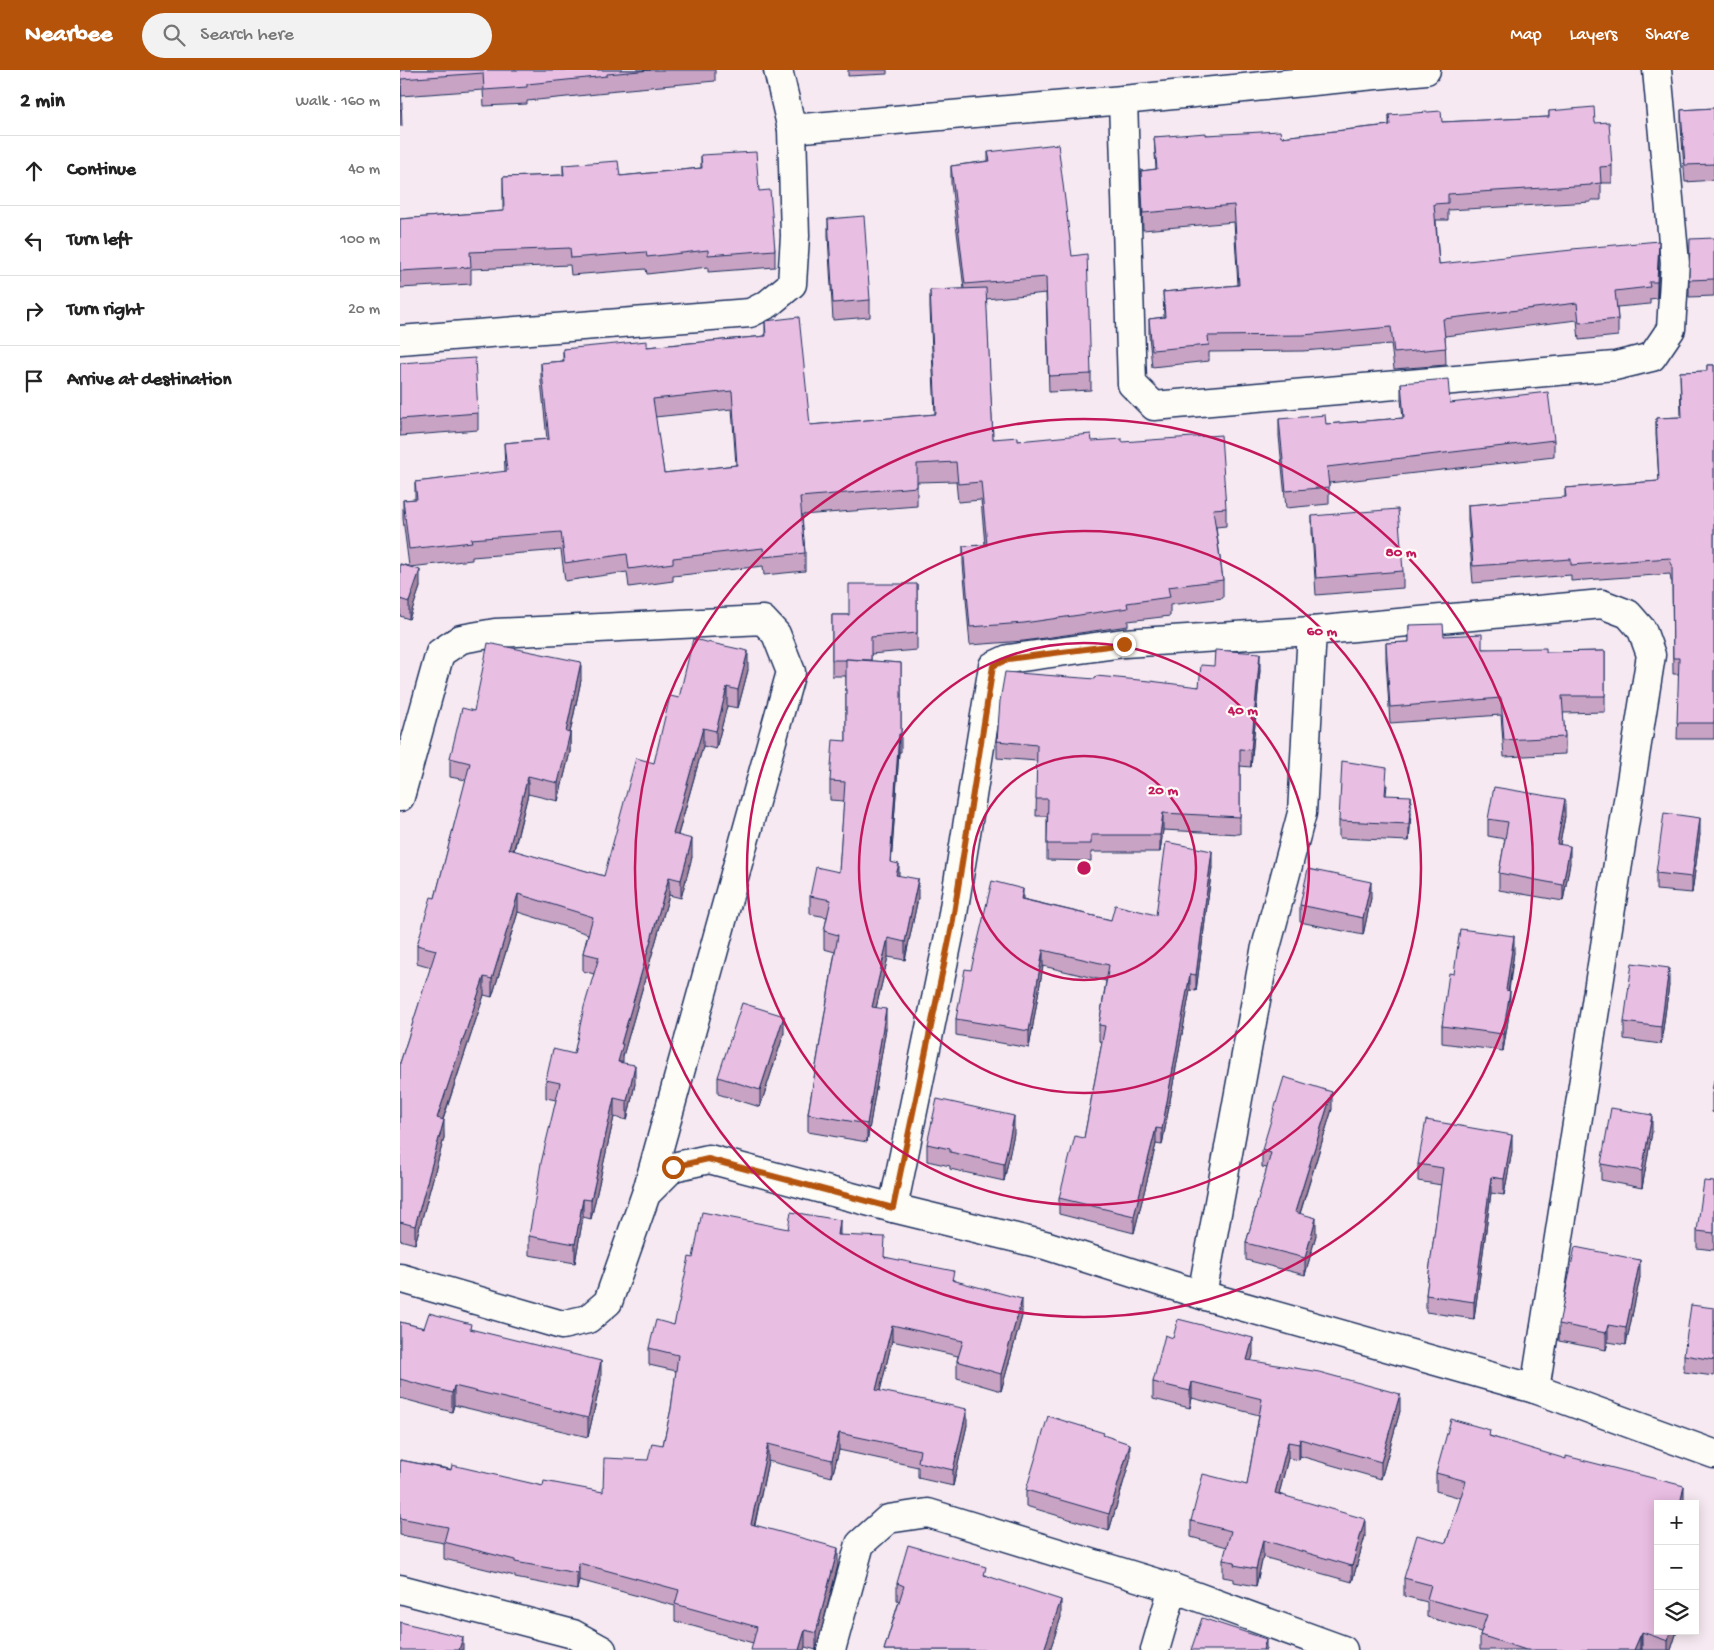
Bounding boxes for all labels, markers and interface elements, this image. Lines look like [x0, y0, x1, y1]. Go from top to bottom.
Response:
search box [142, 13, 492, 58]
text: Nearbee [25, 21, 112, 50]
icon: search [160, 21, 188, 49]
text: Search here [200, 24, 294, 47]
text: Map [1510, 25, 1542, 46]
text: Layers [1570, 25, 1617, 46]
text: Share [1645, 25, 1689, 46]
text: 2 min [20, 90, 65, 115]
text: Walk · 160 m [295, 93, 380, 112]
icon: ahead [20, 157, 48, 185]
text: Continue [67, 159, 136, 182]
text: 40 m [348, 161, 380, 180]
icon: left [20, 227, 48, 255]
text: Turn left [67, 229, 131, 252]
text: 100 m [340, 231, 380, 250]
icon: right [20, 297, 48, 325]
text: Turn right [67, 299, 143, 322]
text: 20 m [348, 301, 380, 320]
icon: arrive [20, 367, 48, 395]
text: Arrive at destination [67, 369, 231, 392]
text: 80 m [1386, 544, 1417, 562]
text: 60 m [1307, 623, 1338, 641]
route end [1113, 633, 1136, 656]
text: 40 m [1227, 702, 1258, 720]
text: 20 m [1148, 782, 1178, 800]
centre of rings [1075, 859, 1093, 877]
route start [662, 1156, 685, 1179]
map controls [1654, 1500, 1699, 1635]
button: + [1654, 1500, 1699, 1545]
button: − [1654, 1545, 1699, 1590]
button: layers [1654, 1590, 1699, 1635]

